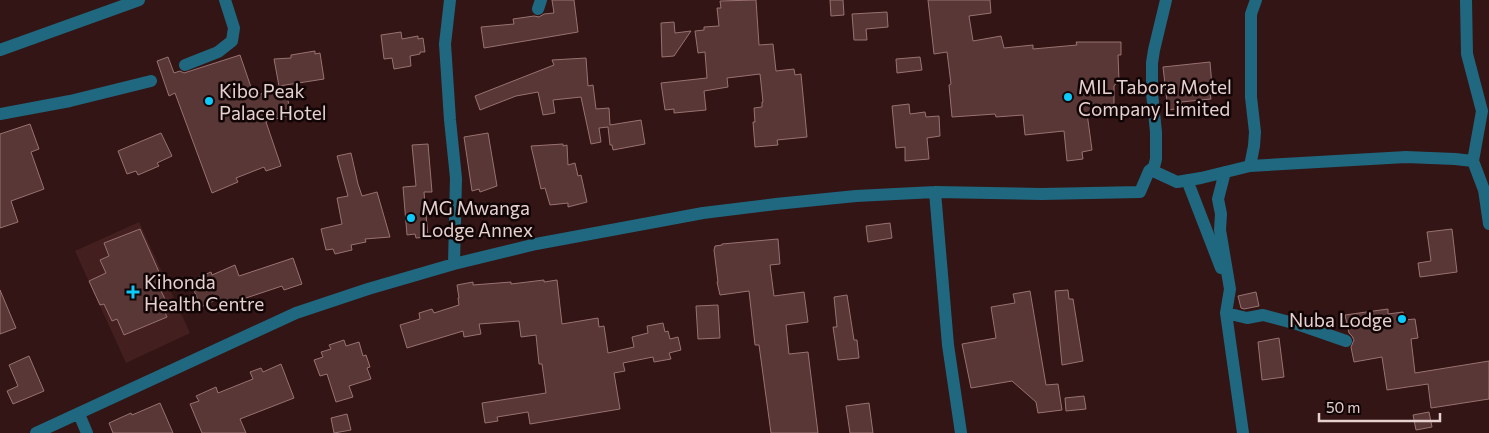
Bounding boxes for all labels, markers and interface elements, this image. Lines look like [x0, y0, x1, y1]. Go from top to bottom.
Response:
place label: MIL Tabora Motel Company Limited [1078, 75, 1232, 120]
place label: Kibo Peak Palace Hotel [219, 79, 327, 124]
marker: MIL Tabora Motel Company Limited [1062, 91, 1074, 103]
marker: Kibo Peak Palace Hotel [203, 95, 215, 107]
place label: MG Mwanga Lodge Annex [421, 196, 533, 241]
marker: MG Mwanga Lodge Annex [405, 212, 417, 224]
place label: Kihonda Health Centre [144, 270, 264, 315]
marker: Kihonda Health Centre [126, 285, 140, 299]
place label: Nuba Lodge [1289, 308, 1392, 331]
marker: Nuba Lodge [1396, 313, 1408, 325]
scale bar [1319, 390, 1440, 422]
text: 50 m [1326, 398, 1360, 416]

